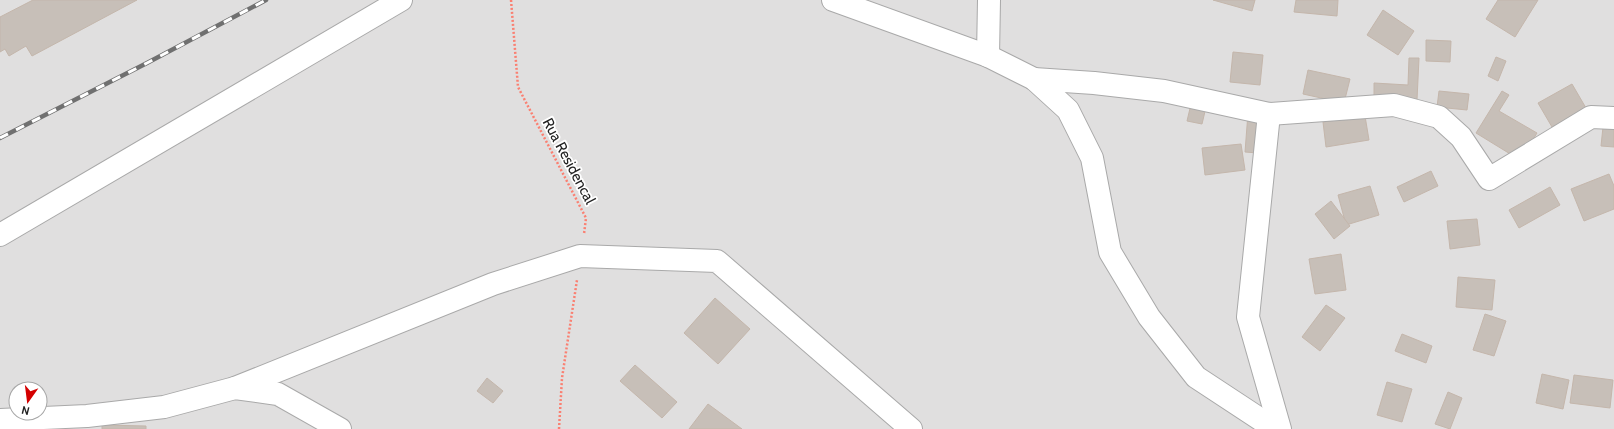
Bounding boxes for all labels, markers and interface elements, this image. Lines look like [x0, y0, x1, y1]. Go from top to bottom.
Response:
street label: Rua Residencal [539, 115, 599, 208]
north arrow [8, 381, 48, 421]
text: N [20, 403, 31, 418]

